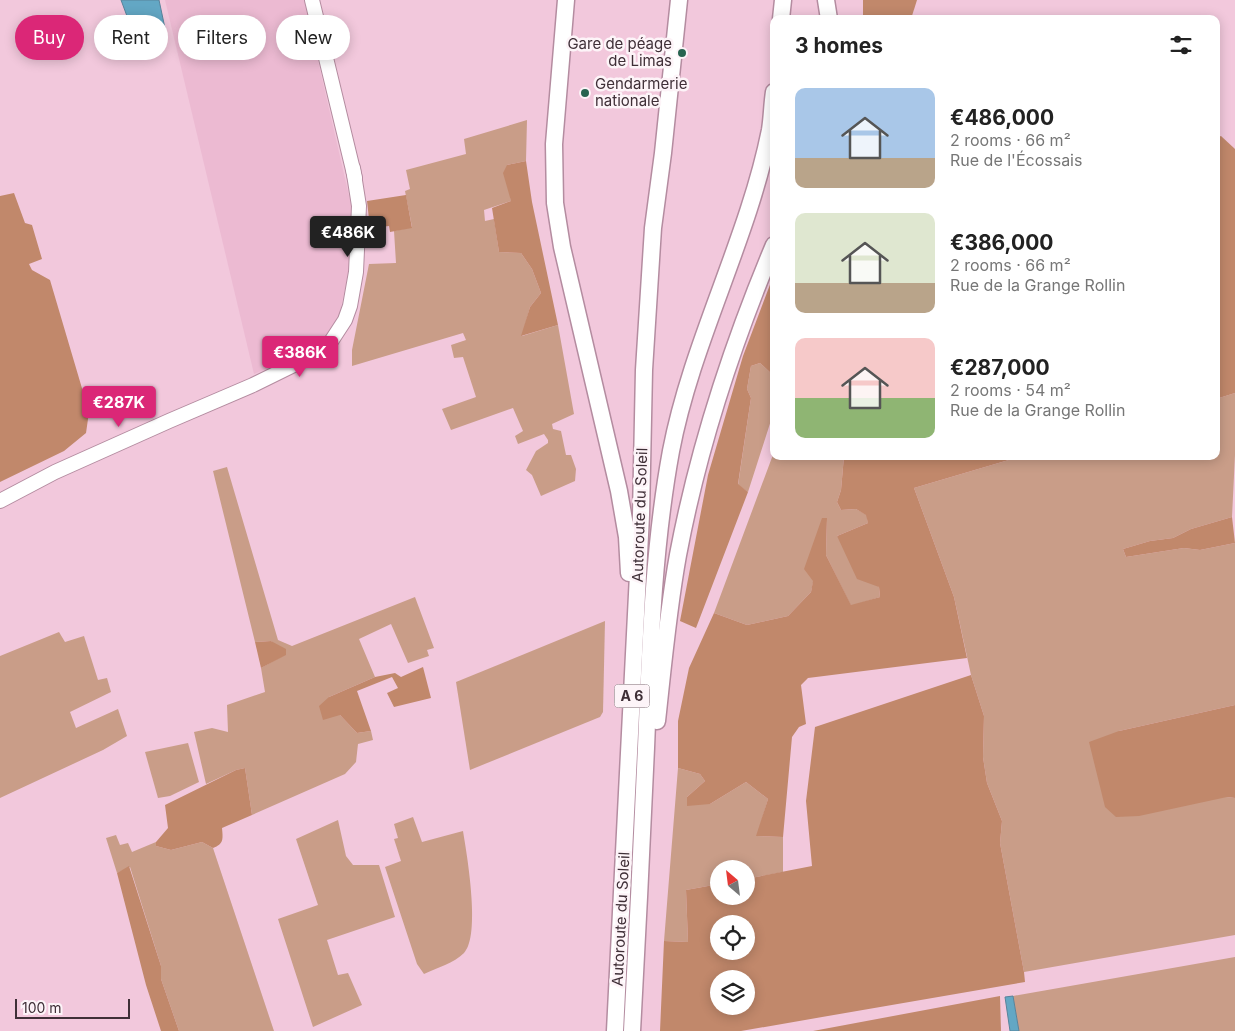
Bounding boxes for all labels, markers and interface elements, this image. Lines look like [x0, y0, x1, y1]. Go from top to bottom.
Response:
chip: Buy [15, 15, 84, 60]
chip: Rent [94, 15, 168, 60]
chip: Filters [178, 15, 266, 60]
chip: New [276, 15, 350, 60]
icon: filters [1167, 31, 1195, 59]
text: 3 homes [795, 33, 883, 58]
place label: Gare de péage de Limas [567, 34, 672, 70]
marker: Gare de péage de Limas [676, 47, 688, 59]
place label: Gendarmerie nationale [595, 74, 687, 110]
marker: Gendarmerie nationale [579, 87, 591, 99]
text: €486,000 [950, 105, 1054, 130]
icon: home [835, 108, 895, 168]
text: 2 rooms · 66 m² [950, 130, 1071, 150]
text: Rue de l'Écossais [950, 150, 1082, 170]
pin: €486K [313, 216, 383, 258]
text: €486K [321, 222, 375, 242]
text: €386,000 [950, 230, 1054, 255]
icon: home [835, 233, 895, 293]
text: 2 rooms · 66 m² [950, 255, 1071, 275]
text: Rue de la Grange Rollin [950, 275, 1125, 295]
pin: €386K [265, 336, 335, 378]
text: €386K [273, 342, 327, 362]
text: €287,000 [950, 355, 1050, 380]
icon: home [835, 358, 895, 418]
text: 2 rooms · 54 m² [950, 380, 1071, 400]
pin: €287K [84, 386, 154, 428]
text: €287K [93, 392, 145, 412]
text: Rue de la Grange Rollin [950, 400, 1125, 420]
street label: Autoroute du Soleil [628, 447, 651, 583]
road number: A 6 [614, 684, 650, 708]
street label: Autoroute du Soleil [607, 851, 634, 987]
north arrow [710, 860, 755, 905]
map controls [710, 860, 755, 1015]
button: locate [710, 915, 755, 960]
button: layers [710, 970, 755, 1015]
scale bar [15, 996, 130, 1019]
text: 100 m [22, 999, 62, 1016]

